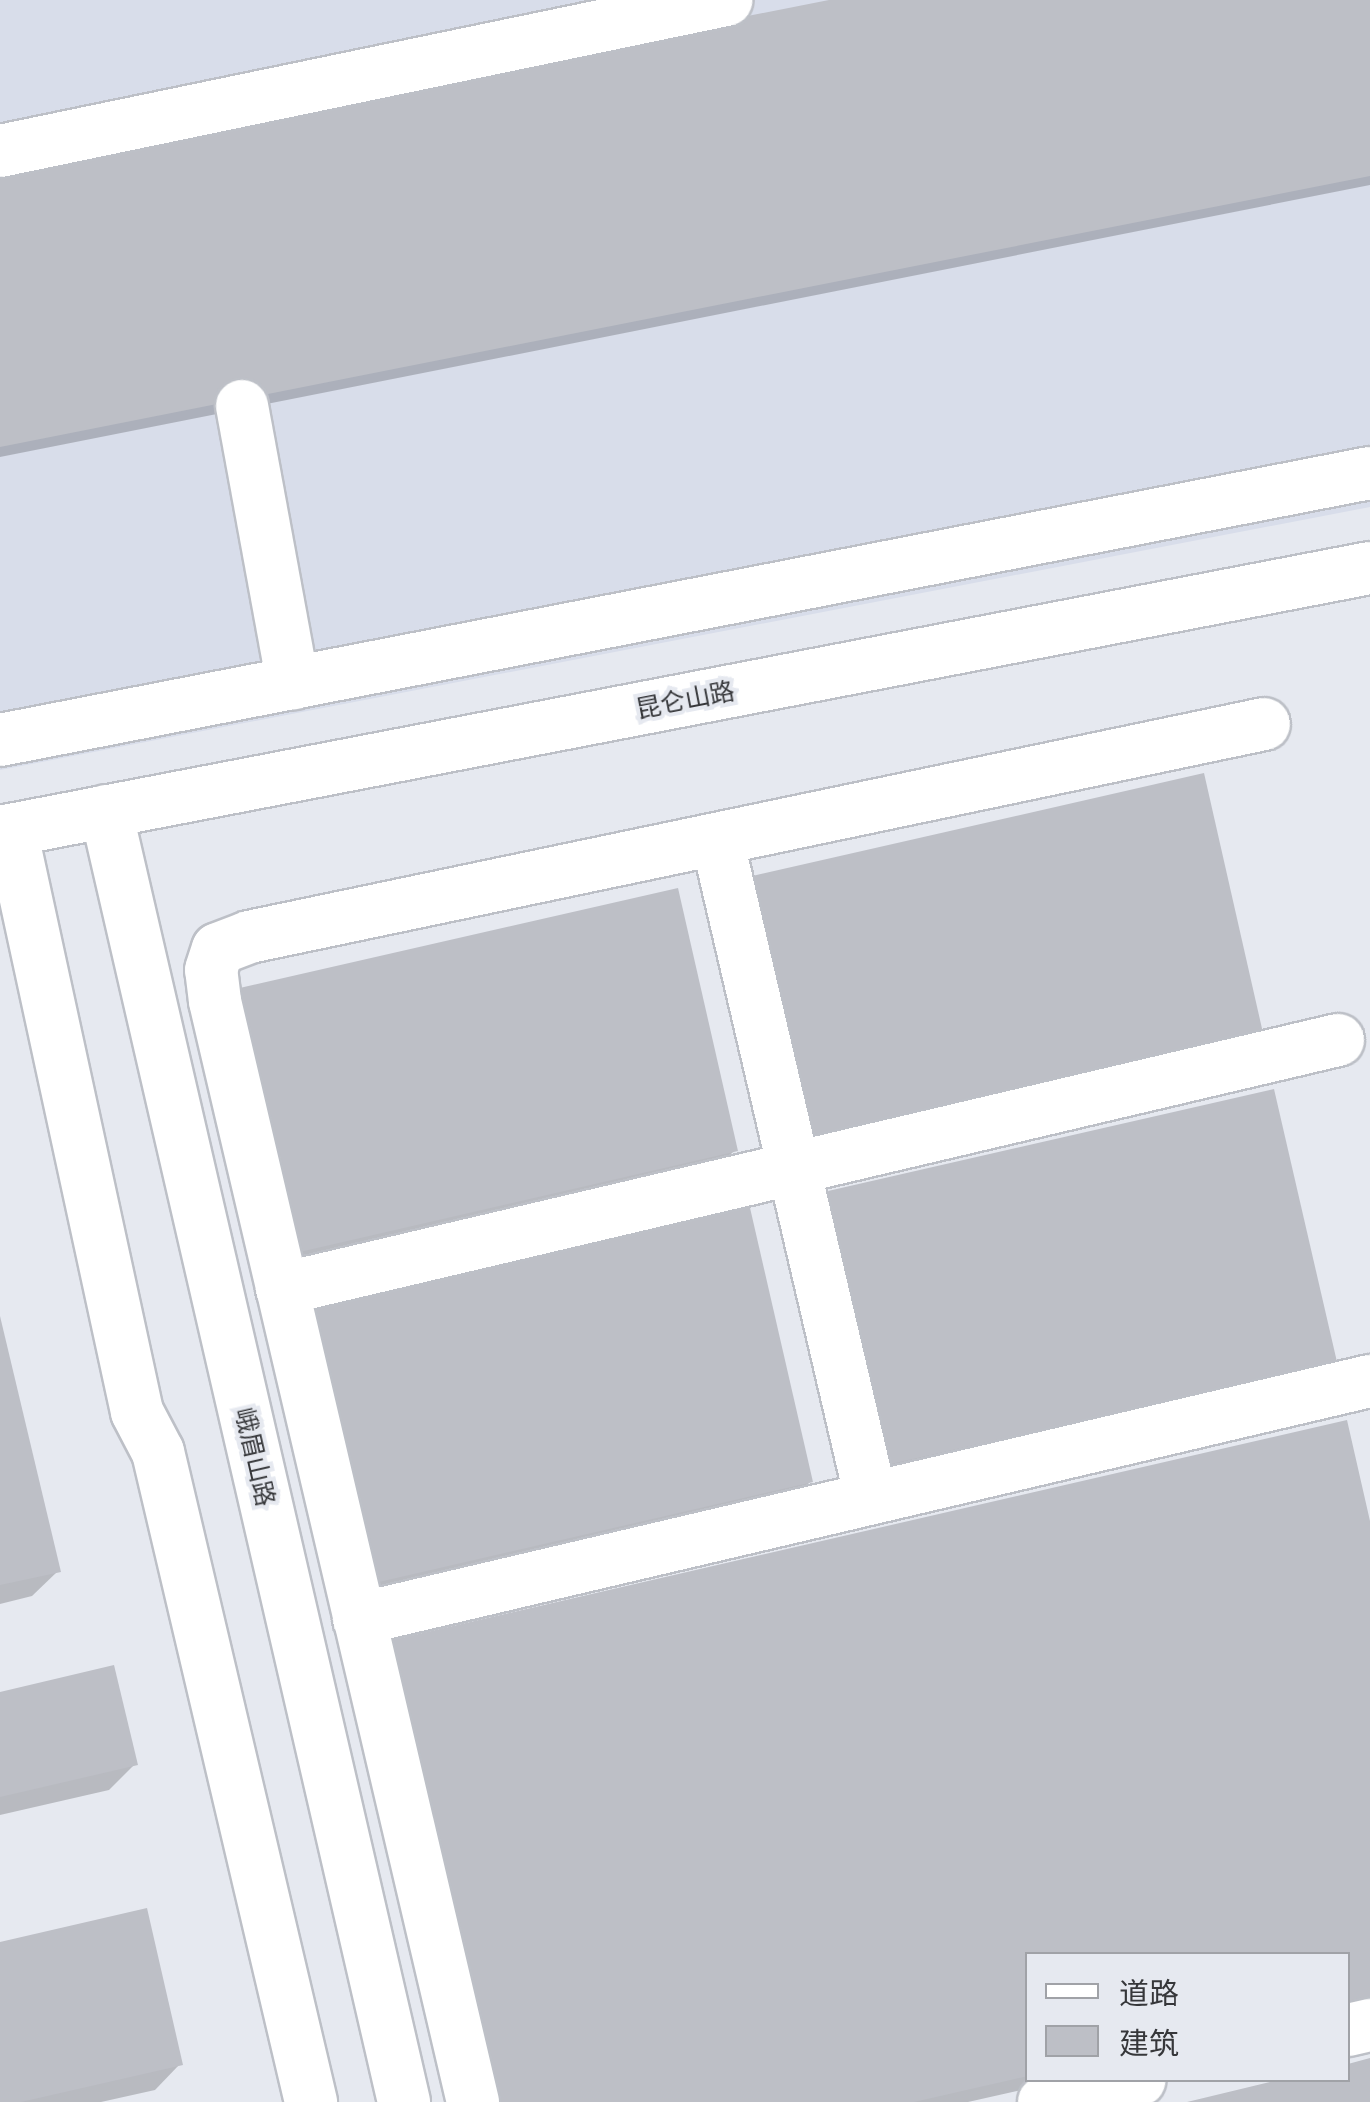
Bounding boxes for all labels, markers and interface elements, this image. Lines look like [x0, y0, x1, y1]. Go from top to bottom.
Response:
street label: 昆仑山路 [633, 676, 737, 724]
street label: 峨眉山路 [229, 1405, 281, 1509]
legend [1025, 1952, 1350, 2082]
text: 道路 [1119, 1974, 1179, 2012]
text: 建筑 [1119, 2024, 1179, 2062]

